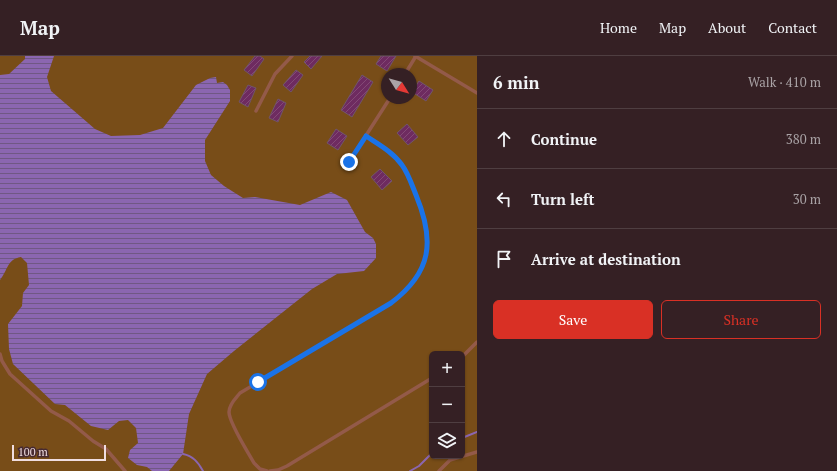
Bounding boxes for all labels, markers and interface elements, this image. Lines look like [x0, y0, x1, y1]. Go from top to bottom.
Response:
text: Map [20, 15, 60, 40]
text: Home [600, 18, 637, 37]
text: Map [659, 18, 686, 37]
text: About [708, 18, 746, 37]
text: Contact [768, 18, 817, 37]
north arrow [381, 68, 417, 104]
text: 6 min [493, 71, 540, 94]
text: Walk · 410 m [748, 73, 821, 91]
icon: ahead [493, 128, 515, 150]
text: Continue [531, 129, 597, 149]
text: 380 m [786, 130, 821, 148]
route end [340, 153, 358, 171]
icon: left [493, 188, 515, 210]
text: Turn left [531, 189, 595, 209]
text: 30 m [793, 190, 821, 208]
icon: arrive [493, 248, 515, 270]
text: Arrive at destination [531, 249, 681, 269]
button: Save [493, 300, 653, 339]
button: Share [661, 300, 821, 339]
map controls [429, 351, 465, 459]
button: + [429, 351, 465, 387]
route start [249, 373, 267, 391]
button: − [429, 387, 465, 423]
button: layers [429, 423, 465, 459]
scale bar [12, 443, 106, 462]
text: 100 m [18, 445, 48, 459]

